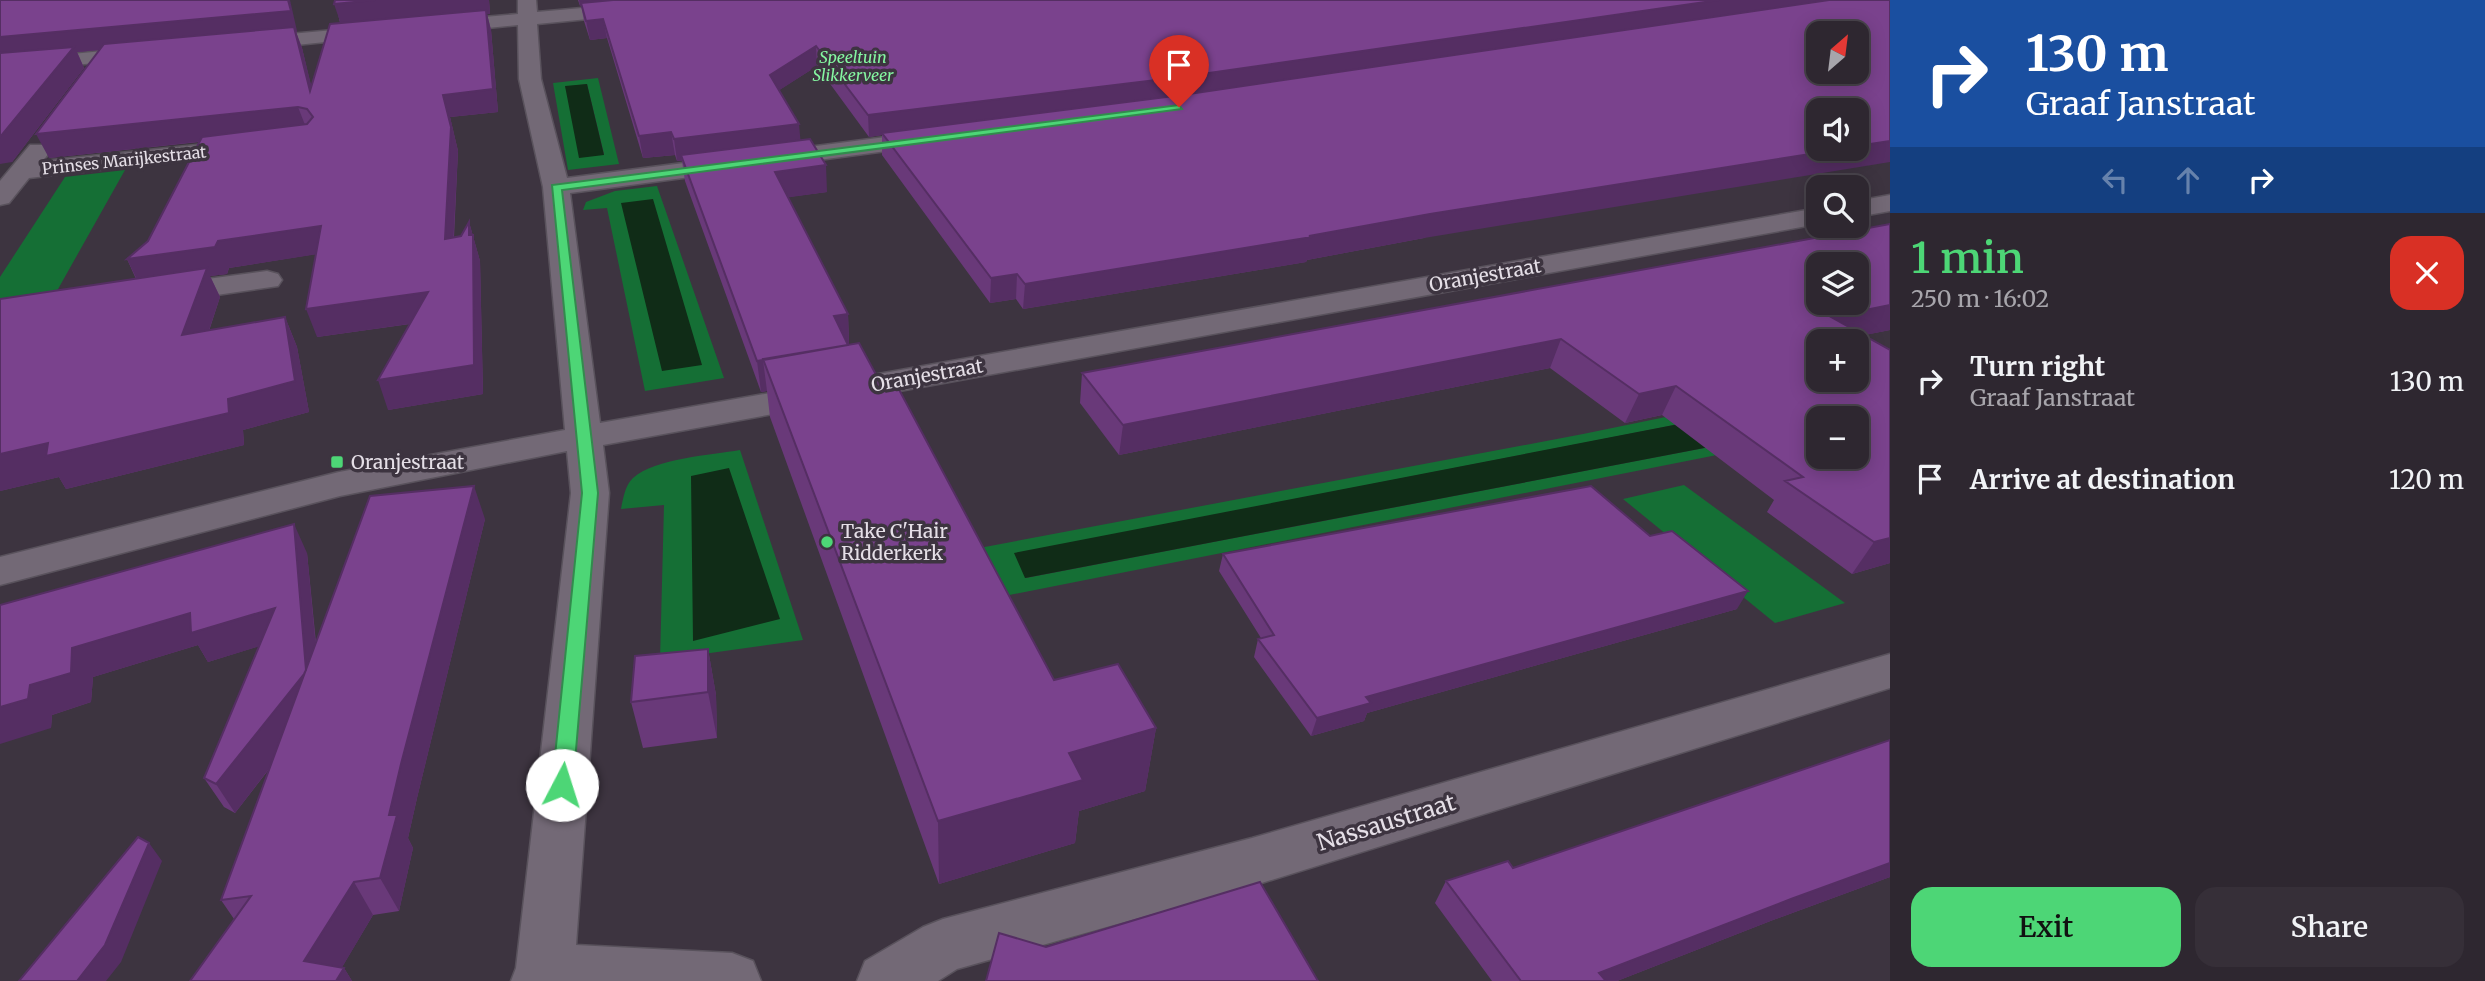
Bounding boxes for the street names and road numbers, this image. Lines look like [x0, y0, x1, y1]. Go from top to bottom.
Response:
street label: Prinses Marijkestraat [41, 141, 208, 179]
street label: Oranjestraat [1427, 253, 1543, 297]
street label: Oranjestraat [869, 353, 985, 397]
street label: Nassaustraat [1313, 787, 1459, 857]

